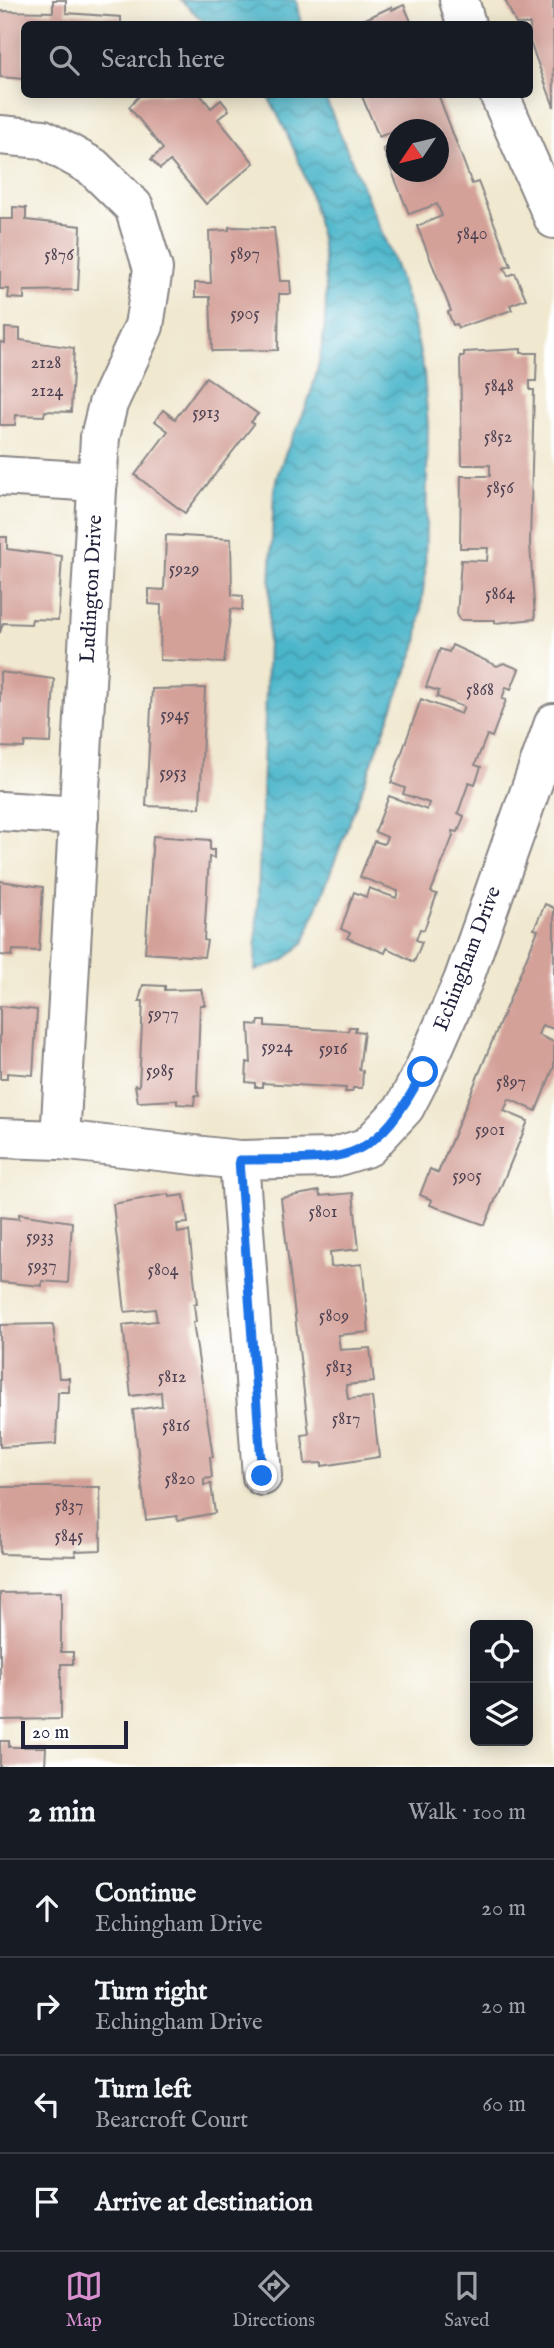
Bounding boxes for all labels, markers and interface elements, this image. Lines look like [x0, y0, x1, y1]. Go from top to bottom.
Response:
search box [21, 21, 533, 98]
icon: search [45, 41, 83, 79]
text: Search here [101, 43, 225, 76]
north arrow [386, 119, 449, 182]
house number: 5840 [456, 223, 488, 246]
house number: 5897 [230, 243, 260, 266]
house number: 5876 [44, 244, 74, 267]
house number: 5905 [230, 303, 260, 326]
house number: 2128 [31, 352, 61, 375]
house number: 5848 [484, 375, 514, 398]
house number: 2124 [31, 380, 63, 403]
house number: 5913 [192, 402, 220, 425]
house number: 5852 [484, 426, 512, 449]
house number: 5856 [486, 477, 514, 500]
street label: Ludington Drive [75, 514, 109, 664]
house number: 5929 [169, 558, 199, 581]
house number: 5864 [485, 583, 515, 606]
house number: 5868 [466, 679, 494, 702]
house number: 5945 [160, 704, 190, 727]
house number: 5953 [159, 762, 187, 785]
street label: Echingham Drive [428, 882, 508, 1035]
house number: 5977 [147, 1003, 179, 1026]
house number: 5924 [261, 1036, 293, 1059]
house number: 5916 [319, 1038, 348, 1061]
route start [407, 1056, 438, 1087]
house number: 5985 [146, 1060, 174, 1083]
house number: 5897 [496, 1071, 526, 1094]
house number: 5901 [475, 1119, 505, 1142]
house number: 5905 [452, 1165, 482, 1188]
house number: 5801 [308, 1201, 338, 1224]
house number: 5933 [26, 1226, 54, 1249]
house number: 5937 [27, 1255, 57, 1278]
house number: 5804 [147, 1259, 179, 1282]
house number: 5809 [319, 1305, 349, 1328]
house number: 5813 [325, 1356, 353, 1379]
house number: 5812 [158, 1366, 186, 1389]
house number: 5817 [332, 1408, 360, 1431]
house number: 5816 [162, 1415, 190, 1438]
route end [246, 1460, 277, 1491]
house number: 5820 [165, 1468, 195, 1491]
house number: 5837 [55, 1495, 83, 1518]
house number: 5845 [55, 1525, 84, 1548]
map controls [470, 1620, 533, 1746]
button: locate [470, 1620, 533, 1683]
button: layers [470, 1683, 533, 1746]
scale bar [21, 1718, 128, 1750]
text: 20 m [32, 1721, 69, 1745]
text: 2 min [28, 1794, 96, 1832]
text: Walk · 100 m [408, 1798, 526, 1827]
text: Continue [95, 1877, 196, 1910]
icon: ahead [28, 1889, 66, 1927]
text: 20 m [481, 1894, 526, 1923]
text: Echingham Drive [95, 1910, 262, 1939]
text: Turn right [95, 1975, 208, 2008]
icon: right [28, 1987, 66, 2025]
text: 20 m [481, 1992, 526, 2021]
text: Echingham Drive [95, 2008, 262, 2037]
text: Turn left [95, 2073, 192, 2106]
icon: left [28, 2085, 66, 2123]
text: 60 m [482, 2090, 526, 2119]
text: Bearcroft Court [95, 2106, 248, 2135]
icon: arrive [28, 2183, 66, 2221]
text: Arrive at destination [95, 2186, 313, 2219]
tab: Map [65, 2267, 103, 2333]
tab: Directions [232, 2267, 315, 2333]
tab: Saved [444, 2267, 489, 2333]

